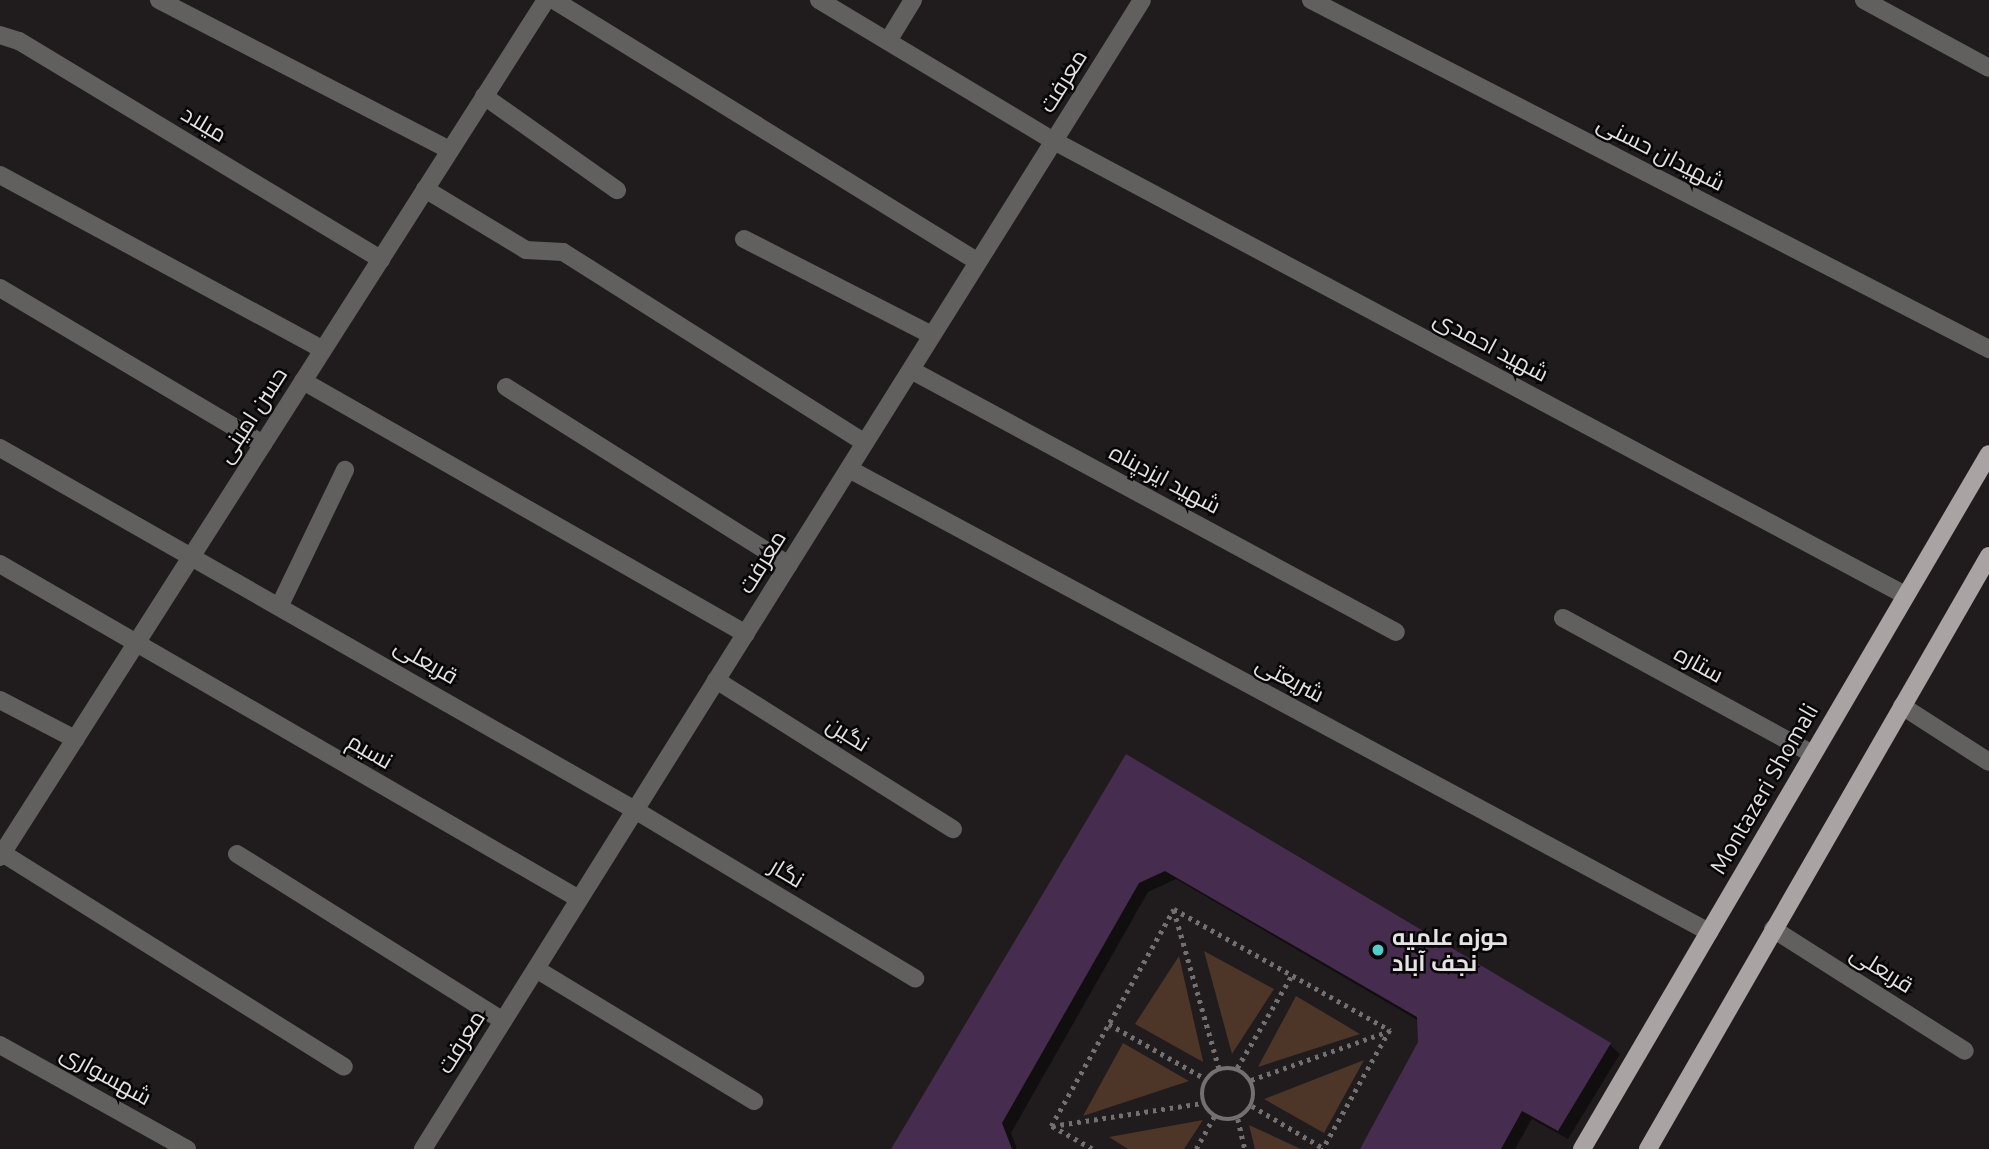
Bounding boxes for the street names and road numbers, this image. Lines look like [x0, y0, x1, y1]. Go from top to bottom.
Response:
street label: معرفت [1033, 44, 1093, 118]
street label: میلاد [176, 100, 232, 148]
street label: شهیدان حسنی [1593, 109, 1729, 197]
street label: شهید احمدی [1429, 304, 1553, 388]
street label: حسن امینی [211, 362, 293, 468]
street label: شهید ایزدپناه [1105, 438, 1225, 520]
street label: معرفت [732, 525, 792, 599]
street label: قربعلی [389, 632, 463, 690]
street label: ستاره [1670, 639, 1728, 689]
street label: شریعتی [1251, 650, 1329, 708]
street label: Montazeri Shomali [1704, 699, 1824, 879]
street label: نگین [821, 710, 875, 758]
street label: نسیم [342, 727, 398, 775]
street label: نگار [765, 852, 809, 894]
street label: قربعلی [1845, 939, 1919, 999]
street label: معرفت [431, 1005, 491, 1079]
street label: شهسواری [56, 1039, 156, 1111]

